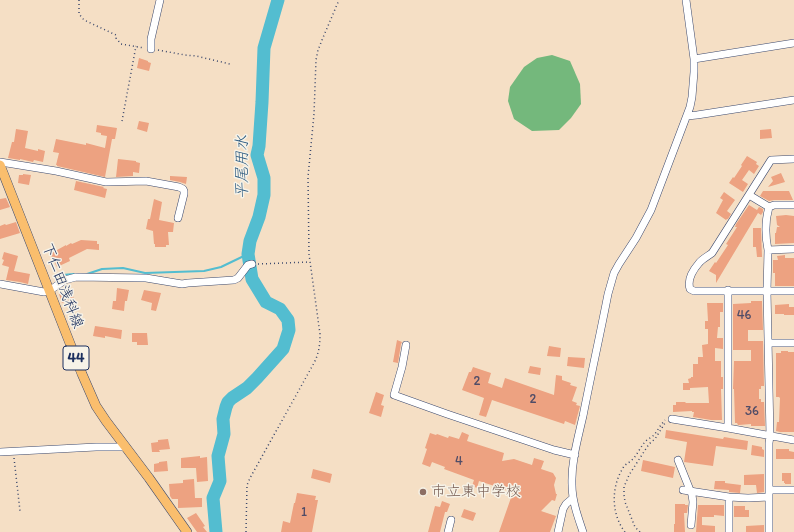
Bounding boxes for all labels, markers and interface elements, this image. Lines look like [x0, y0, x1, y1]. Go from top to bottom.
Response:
water label: 平尾用水 [233, 135, 253, 199]
street label: 下仁田浅科線 [37, 241, 87, 331]
house number: 46 [737, 308, 751, 324]
road number: 44 [63, 346, 89, 370]
house number: 2 [474, 374, 480, 390]
house number: 2 [530, 392, 536, 408]
house number: 36 [745, 404, 759, 420]
house number: 4 [455, 454, 463, 470]
place label: 市立東中学校 [431, 483, 521, 501]
marker: 市立東中学校 [418, 487, 428, 497]
house number: 1 [301, 505, 307, 521]

